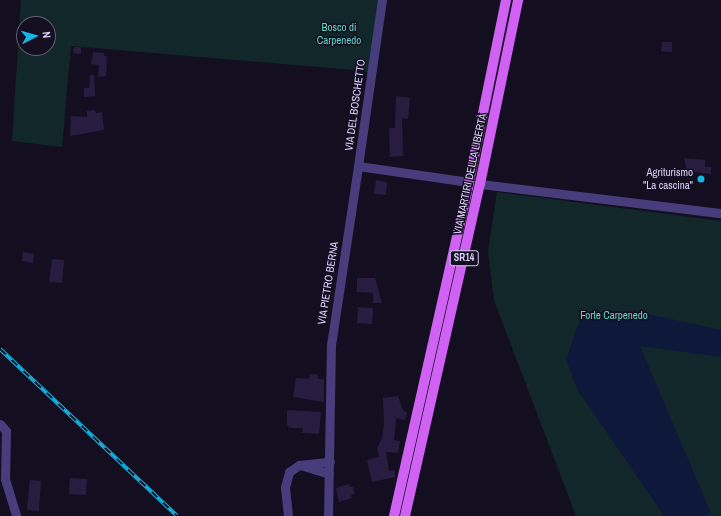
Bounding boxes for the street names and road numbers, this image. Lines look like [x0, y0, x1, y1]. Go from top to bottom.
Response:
street label: VIA DEL BOSCHETTO [342, 58, 368, 152]
street label: VIA MARTIRI DELLA LIBERTÀ [451, 112, 489, 236]
street label: VIA PIETRO BERNA [315, 240, 341, 326]
road number: SR14 [449, 250, 479, 266]

